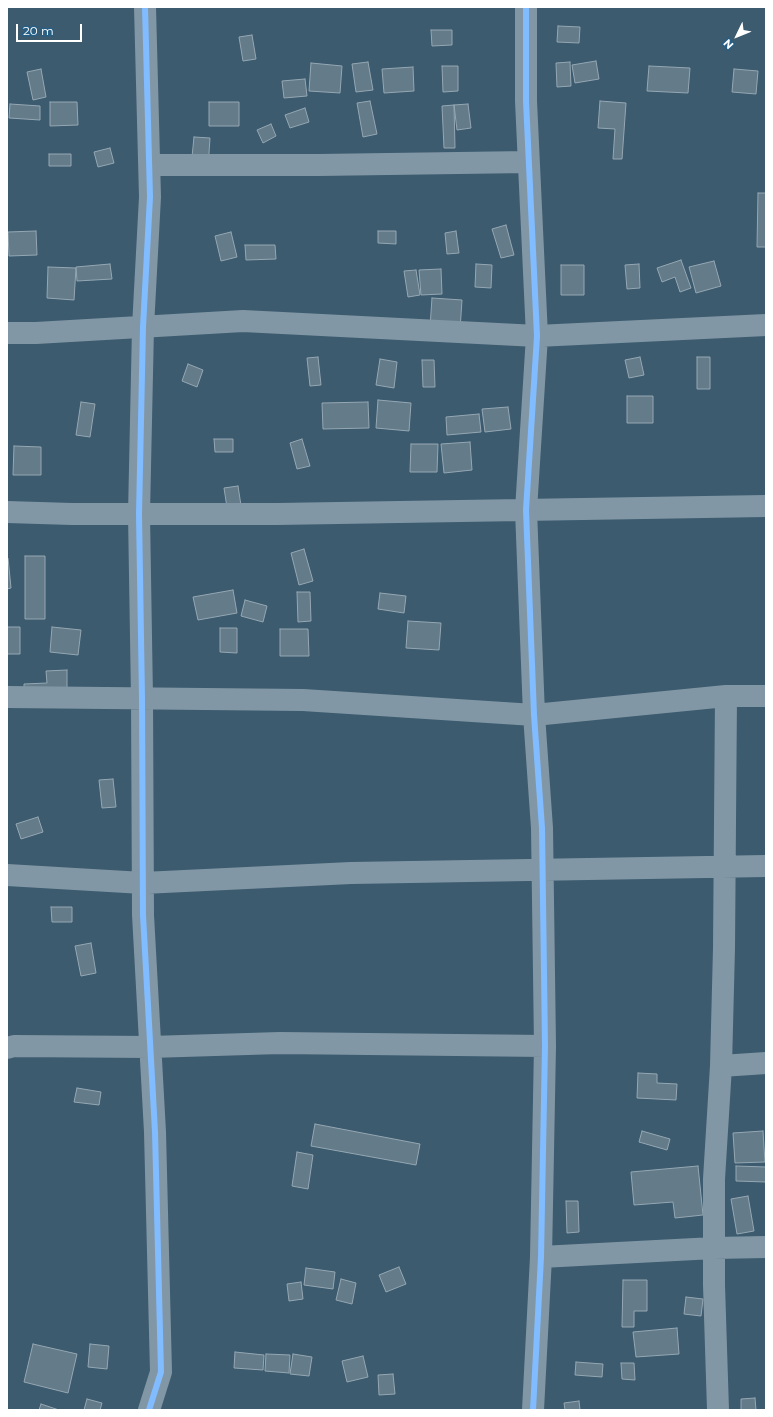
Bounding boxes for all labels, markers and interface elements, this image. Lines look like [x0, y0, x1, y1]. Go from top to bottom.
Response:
scale bar [18, 16, 84, 42]
north arrow [717, 16, 757, 56]
text: 20 m [23, 23, 54, 38]
text: N [720, 36, 736, 52]

